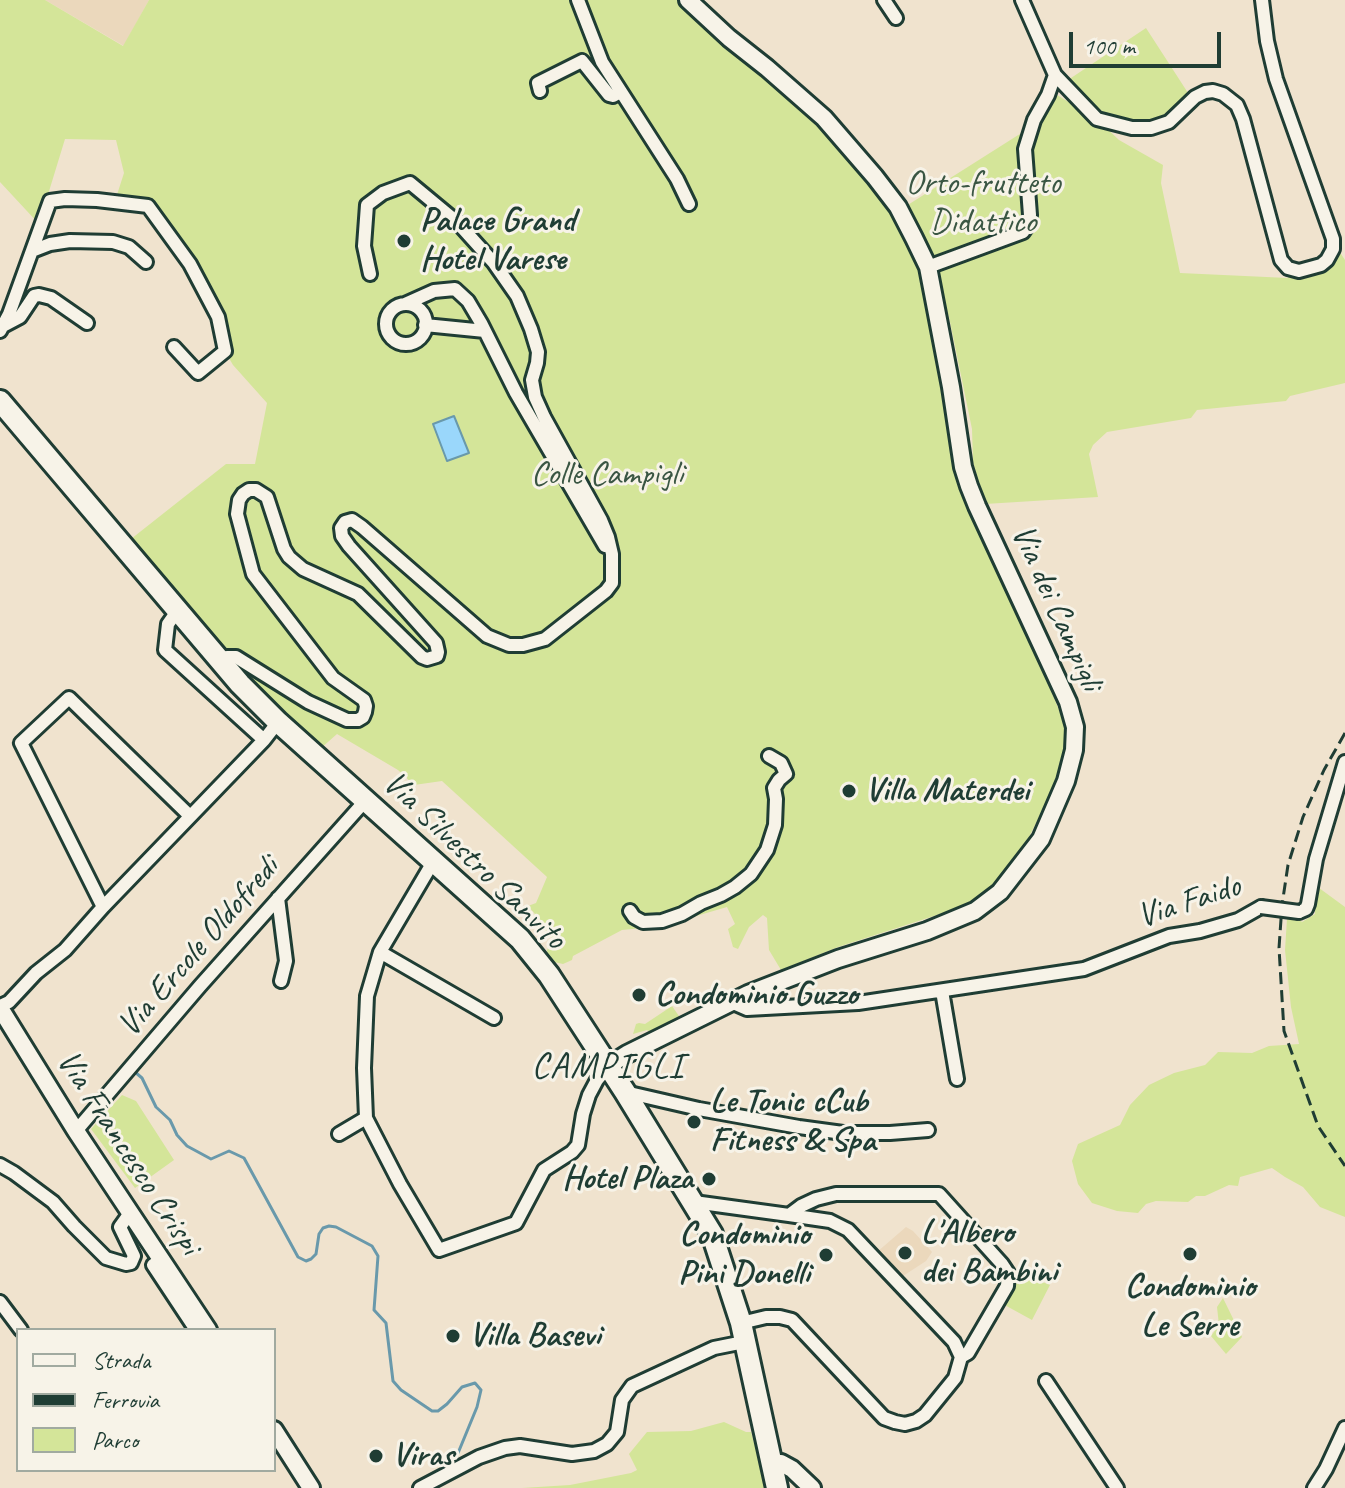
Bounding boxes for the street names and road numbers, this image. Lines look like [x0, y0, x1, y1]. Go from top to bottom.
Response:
street label: Via dei Campigli [1001, 519, 1111, 697]
street label: Via Silvestro Sanvito [374, 763, 574, 959]
street label: Via Ercole Oldofredi [110, 848, 288, 1046]
street label: Via Faido [1132, 866, 1246, 938]
street label: Via Francesco Crispi [47, 1043, 209, 1263]

